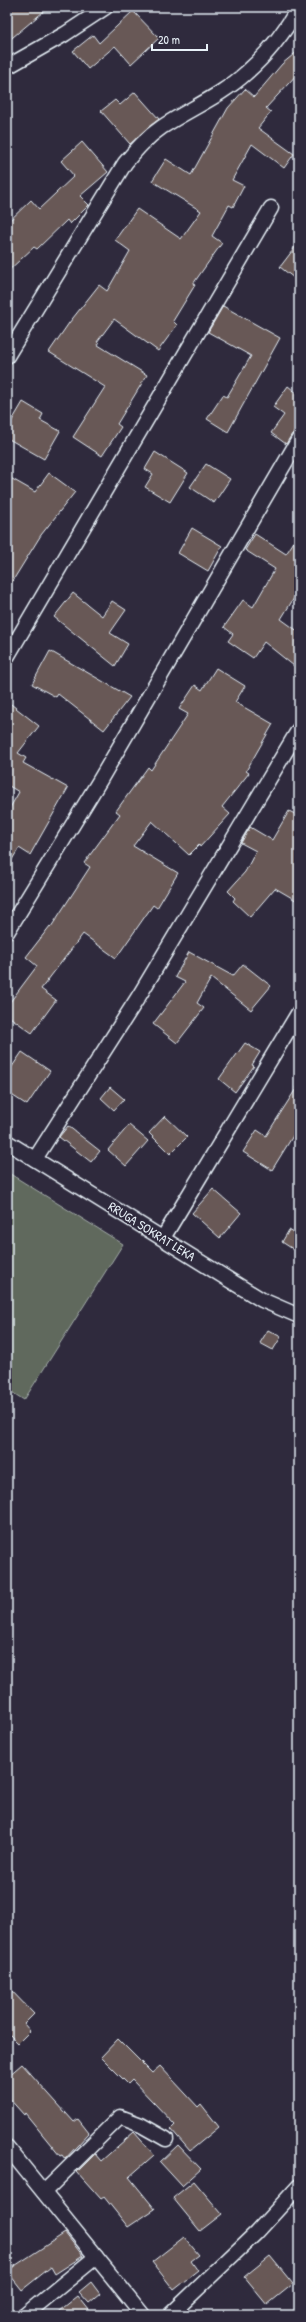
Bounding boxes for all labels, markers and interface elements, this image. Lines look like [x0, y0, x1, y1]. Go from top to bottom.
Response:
scale bar [152, 26, 207, 52]
text: 20 m [158, 31, 180, 48]
street label: RRUGA SOKRAT LEKA [105, 1197, 200, 1265]

